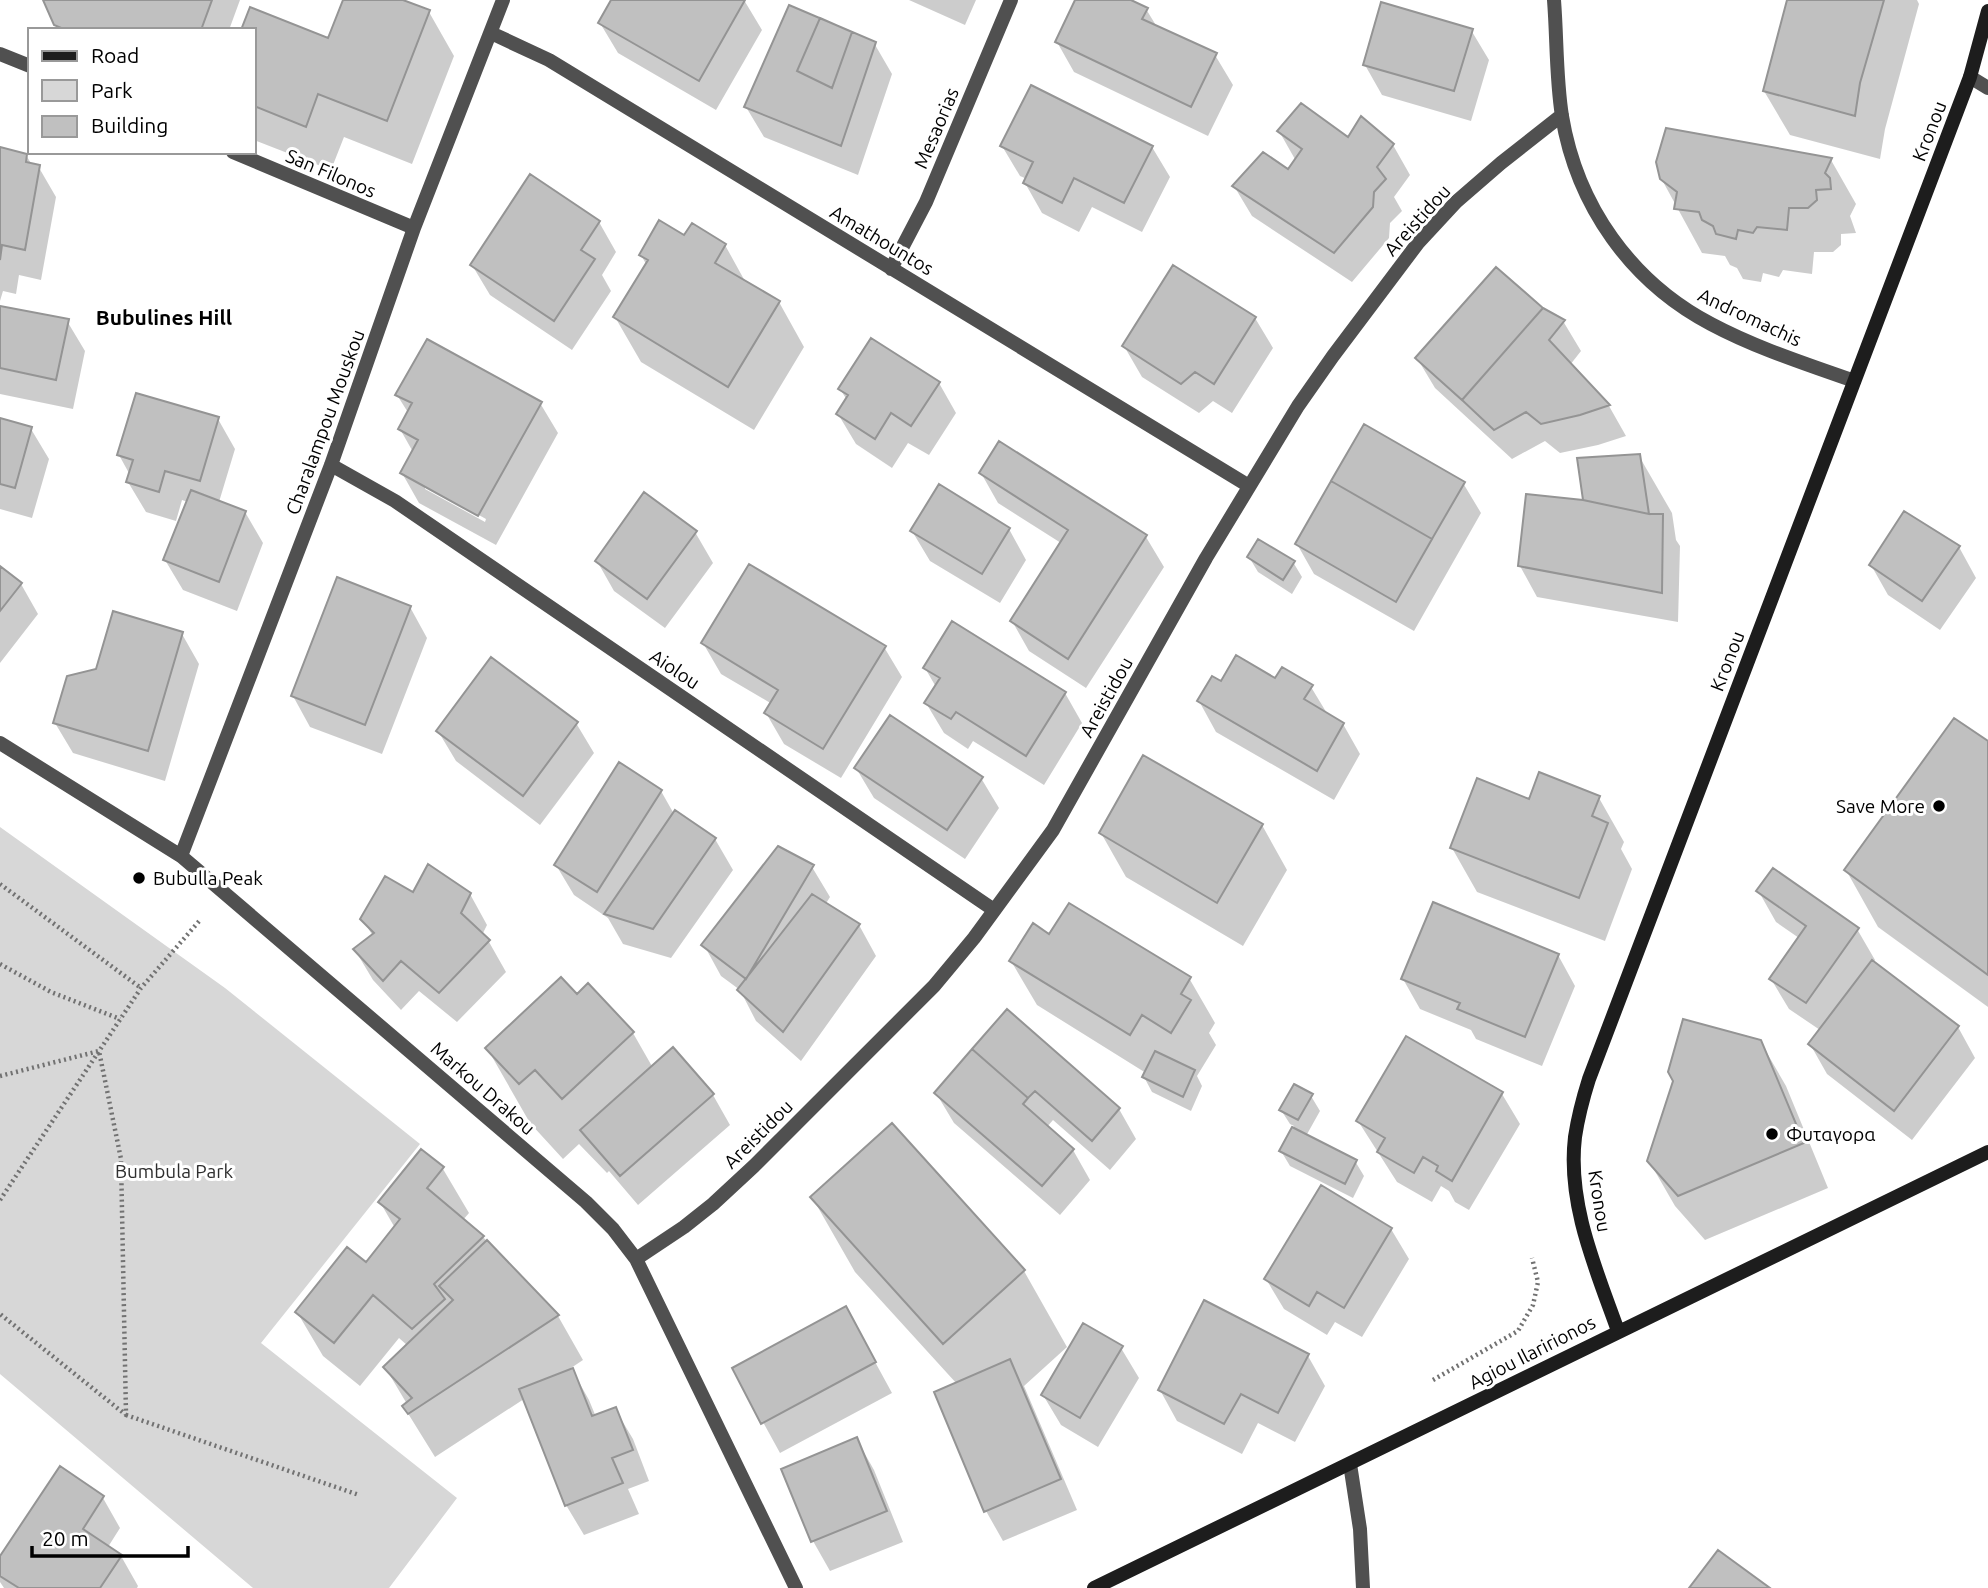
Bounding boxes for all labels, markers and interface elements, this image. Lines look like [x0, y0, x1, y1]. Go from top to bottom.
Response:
legend [28, 28, 256, 154]
text: Road [91, 43, 139, 67]
text: Park [91, 78, 133, 102]
street label: Mesaorias [909, 84, 963, 172]
street label: Kronou [1907, 98, 1951, 164]
text: Building [91, 113, 168, 137]
street label: San Filonos [283, 144, 379, 202]
street label: Areistidou [1379, 180, 1455, 260]
street label: Amathountos [826, 201, 938, 279]
street label: Andromachis [1695, 284, 1805, 350]
district label: Bubulines Hill [96, 305, 232, 329]
street label: Charalampou Mouskou [281, 326, 369, 518]
street label: Kronou [1705, 628, 1749, 694]
street label: Aiolou [646, 644, 704, 694]
street label: Areistidou [1075, 653, 1137, 741]
place label: Save More [1836, 795, 1925, 817]
marker: Save More [1931, 798, 1947, 814]
place label: Bubulla Peak [153, 867, 263, 889]
marker: Bubulla Peak [131, 870, 147, 886]
street label: Markou Drakou [427, 1037, 539, 1139]
street label: Areistidou [719, 1095, 797, 1173]
place label: Φυταγορα [1786, 1123, 1876, 1145]
marker: Φυταγορα [1764, 1126, 1780, 1142]
park label: Bumbula Park [115, 1160, 233, 1182]
street label: Kronou [1584, 1168, 1616, 1234]
street label: Agiou Ilaririonos [1465, 1311, 1599, 1393]
scale bar [32, 1514, 187, 1558]
text: 20 m [42, 1526, 89, 1550]

